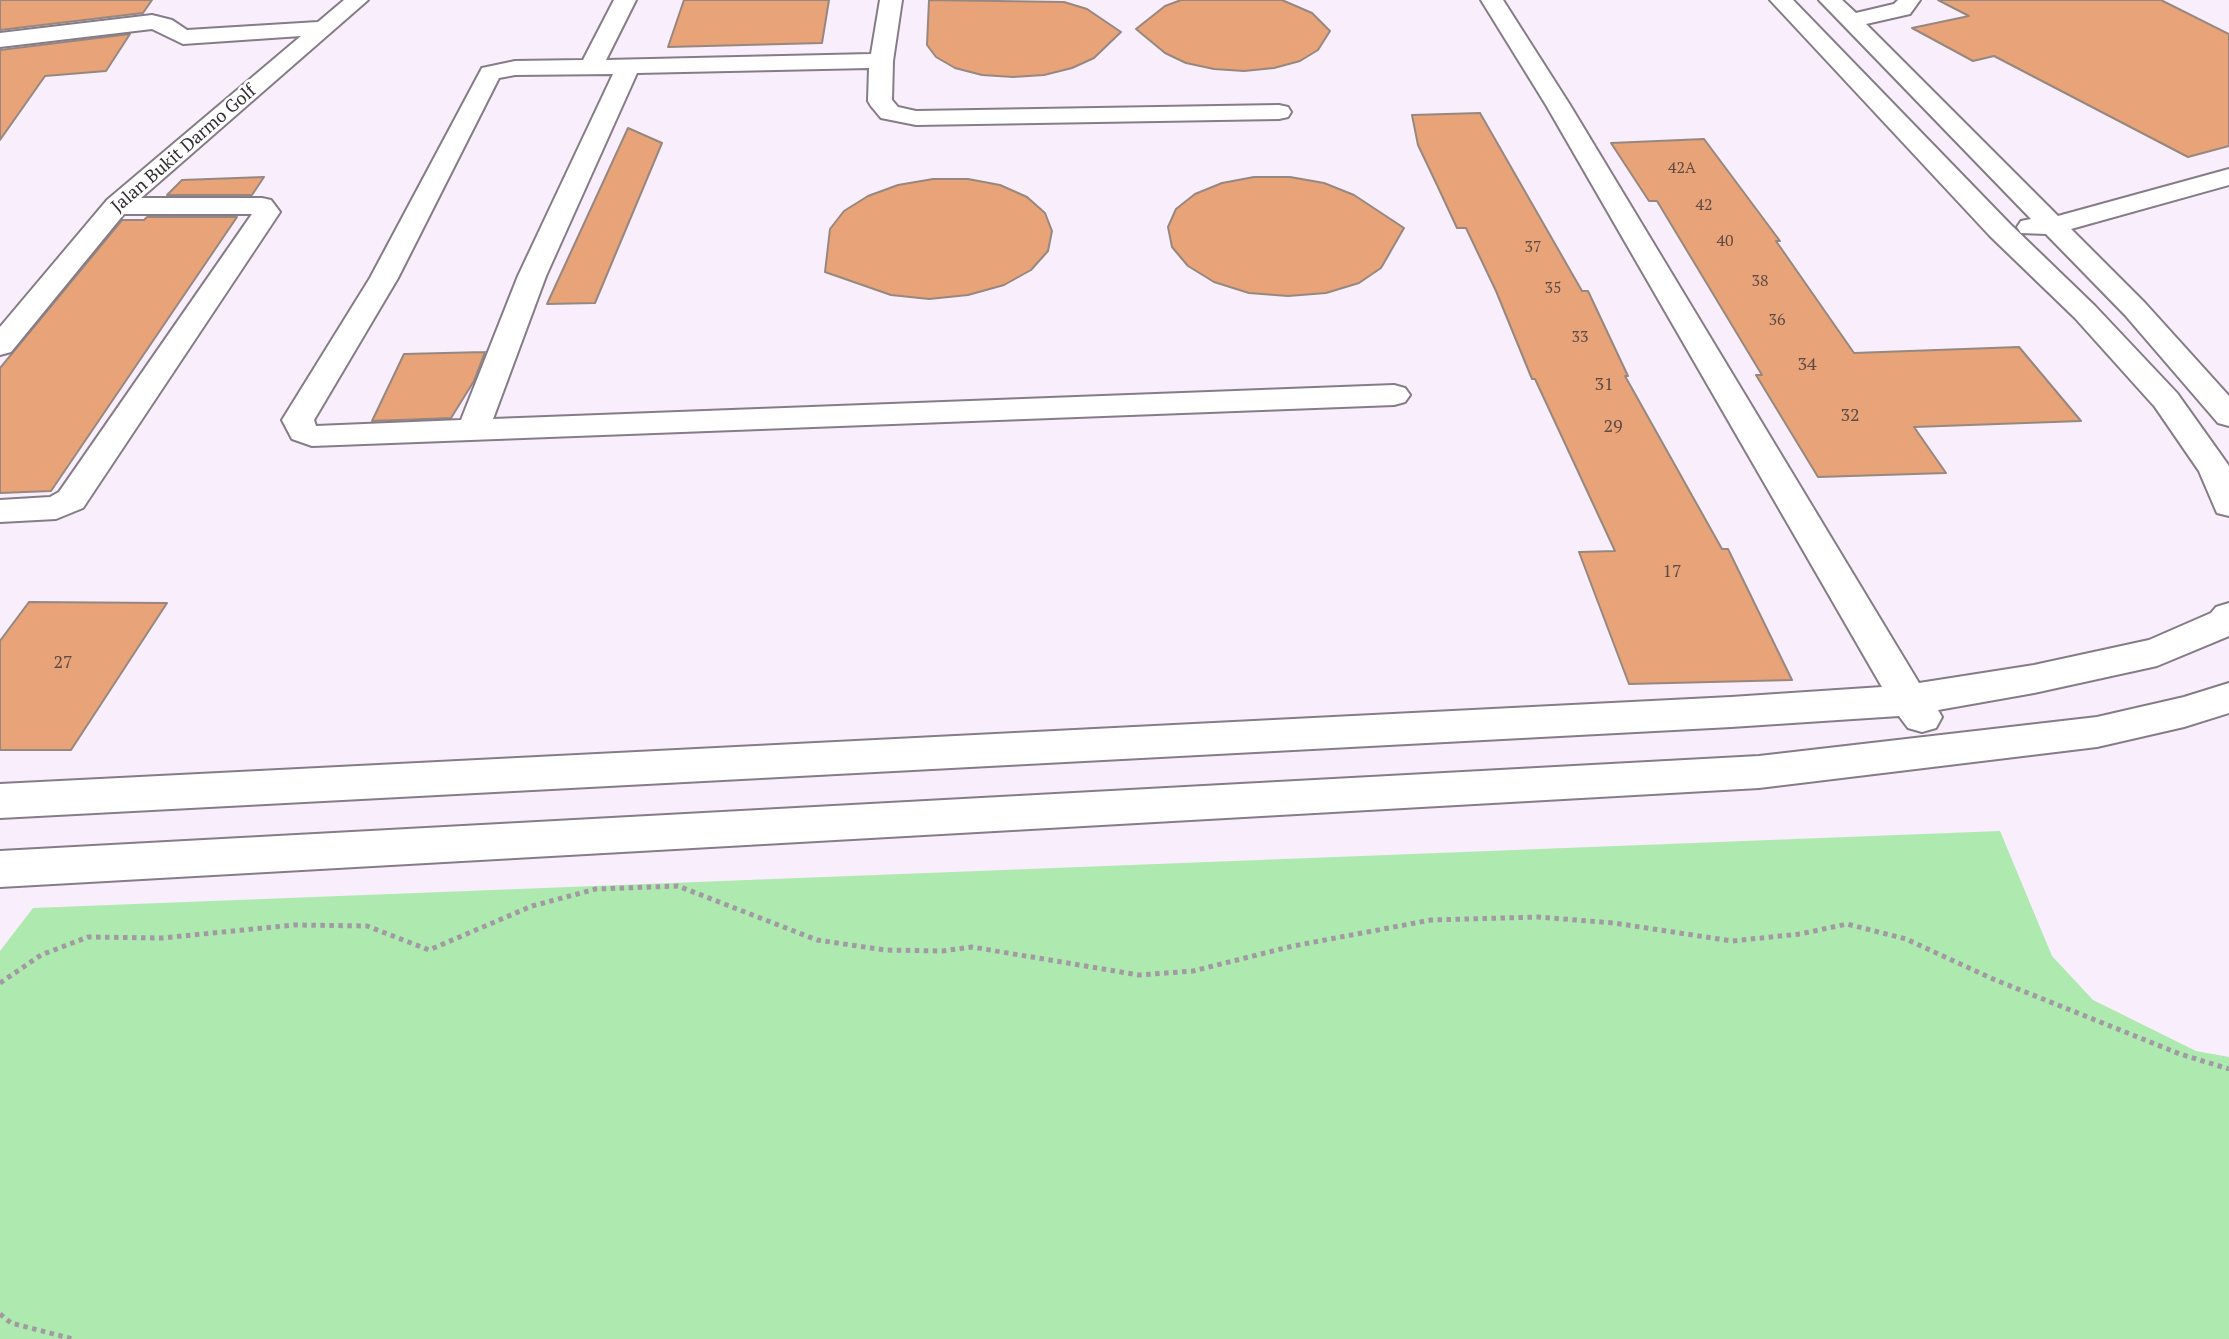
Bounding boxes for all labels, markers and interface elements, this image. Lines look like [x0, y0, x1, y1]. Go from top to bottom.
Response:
street label: Jalan Bukit Darmo Golf [107, 80, 261, 218]
house number: 42A [1668, 158, 1696, 178]
house number: 42 [1695, 195, 1713, 215]
house number: 40 [1716, 231, 1734, 251]
house number: 37 [1524, 237, 1542, 257]
house number: 38 [1751, 271, 1769, 291]
house number: 35 [1544, 278, 1562, 298]
house number: 36 [1768, 310, 1786, 330]
house number: 33 [1571, 327, 1589, 347]
house number: 34 [1797, 354, 1817, 376]
house number: 31 [1594, 374, 1614, 396]
house number: 32 [1840, 405, 1860, 427]
house number: 29 [1603, 416, 1623, 438]
house number: 17 [1662, 561, 1682, 583]
house number: 27 [53, 652, 73, 674]

